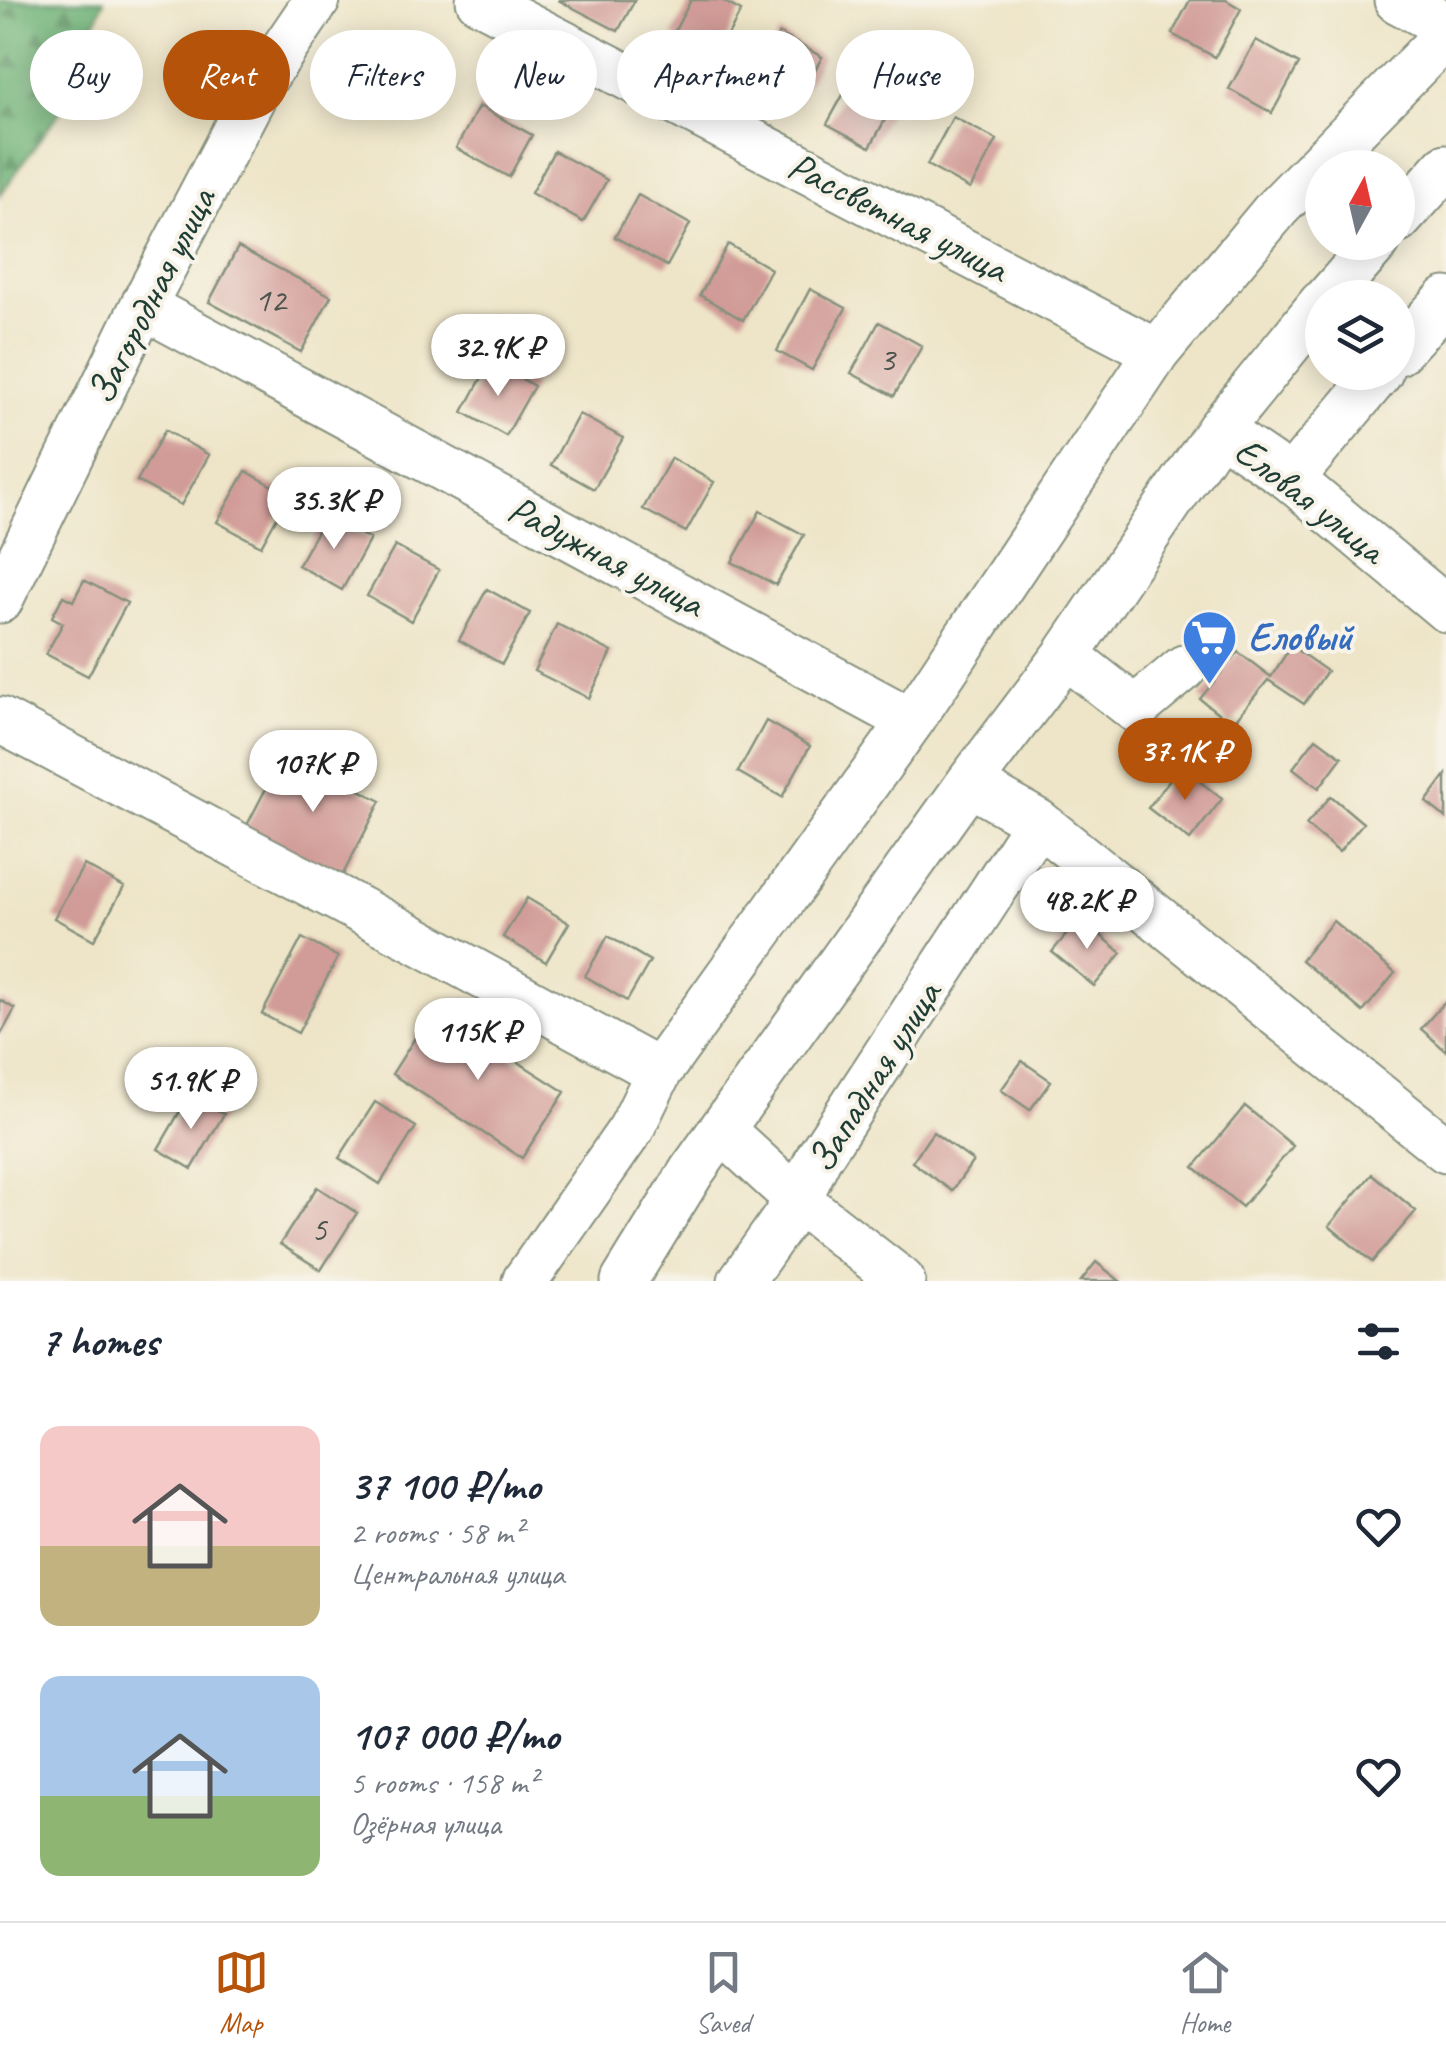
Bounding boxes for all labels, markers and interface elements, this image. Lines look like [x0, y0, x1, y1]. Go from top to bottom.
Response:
chip: Buy [30, 30, 143, 120]
chip: Rent [163, 30, 290, 120]
chip: Filters [310, 30, 456, 120]
chip: New [476, 30, 597, 120]
chip: Apartment [617, 30, 816, 120]
chip: House [836, 30, 974, 120]
street label: Рассветная улица [780, 140, 1018, 295]
north arrow [1305, 150, 1415, 260]
map controls [1305, 150, 1415, 390]
street label: Загородная улица [75, 177, 228, 412]
house number: 12 [254, 277, 289, 322]
button: layers [1305, 280, 1415, 390]
pin: 32.9K ₽ [406, 314, 590, 399]
text: 32.9K ₽ [453, 326, 543, 367]
house number: 3 [879, 337, 897, 382]
street label: Еловая улица [1225, 426, 1398, 577]
pin: 35.3K ₽ [242, 467, 426, 552]
text: 35.3K ₽ [289, 479, 379, 520]
street label: Радужная улица [500, 484, 715, 630]
supermarket icon: Еловый [1179, 607, 1239, 686]
place label: Еловый [1248, 612, 1355, 662]
pin: 37.1K ₽ [1093, 718, 1277, 803]
pin: 107K ₽ [232, 730, 394, 815]
text: 37.1K ₽ [1140, 730, 1230, 771]
text: 107K ₽ [271, 742, 355, 783]
pin: 48.2K ₽ [995, 867, 1179, 952]
text: 48.2K ₽ [1042, 879, 1132, 920]
street label: Западная улица [796, 970, 954, 1182]
pin: 115K ₽ [397, 998, 559, 1083]
text: 115K ₽ [436, 1010, 520, 1051]
pin: 51.9K ₽ [99, 1047, 283, 1132]
text: 51.9K ₽ [146, 1059, 236, 1100]
house number: 5 [311, 1207, 329, 1252]
icon: filters [1351, 1314, 1406, 1369]
text: 7 homes [40, 1315, 158, 1368]
text: 37 100 ₽/mo [350, 1459, 540, 1512]
icon: home [120, 1466, 240, 1586]
icon: heart [1351, 1499, 1406, 1554]
text: 2 rooms · 58 m² [350, 1512, 523, 1553]
text: Центральная улица [350, 1553, 564, 1594]
text: 107 000 ₽/mo [350, 1709, 559, 1762]
icon: home [120, 1716, 240, 1836]
icon: heart [1351, 1749, 1406, 1804]
text: 5 rooms · 158 m² [350, 1762, 537, 1803]
text: Озёрная улица [350, 1803, 501, 1844]
tab: Map [214, 1945, 269, 2040]
tab: Saved [696, 1945, 751, 2040]
tab: Home [1178, 1945, 1233, 2040]

